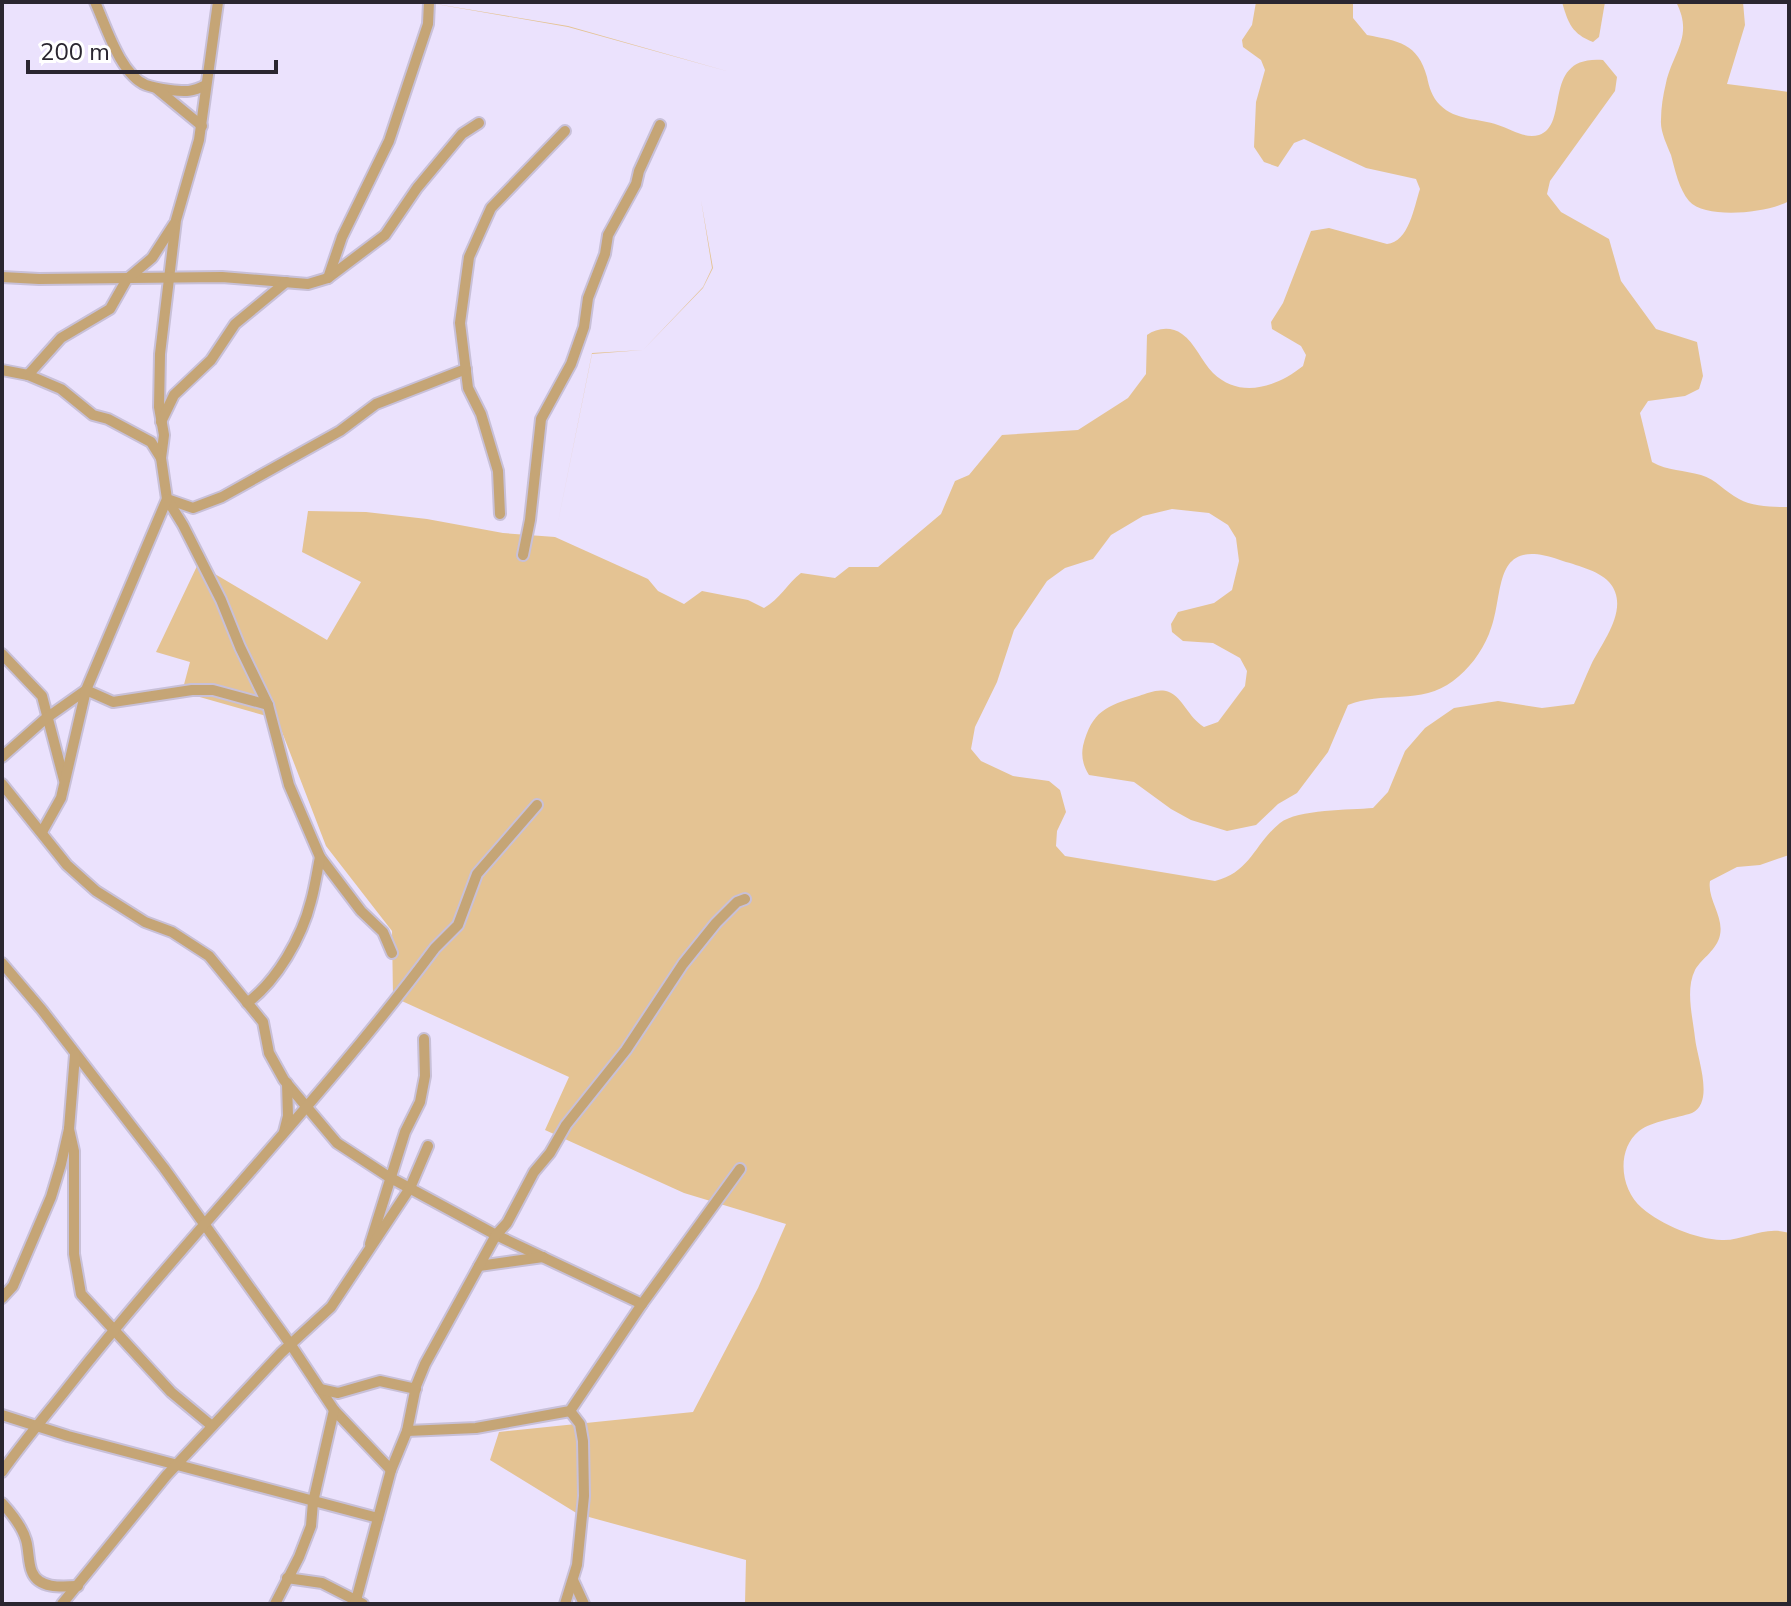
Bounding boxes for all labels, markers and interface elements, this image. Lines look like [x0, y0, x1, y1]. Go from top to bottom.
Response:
scale bar [28, 24, 276, 74]
text: 200 m [40, 36, 110, 68]

